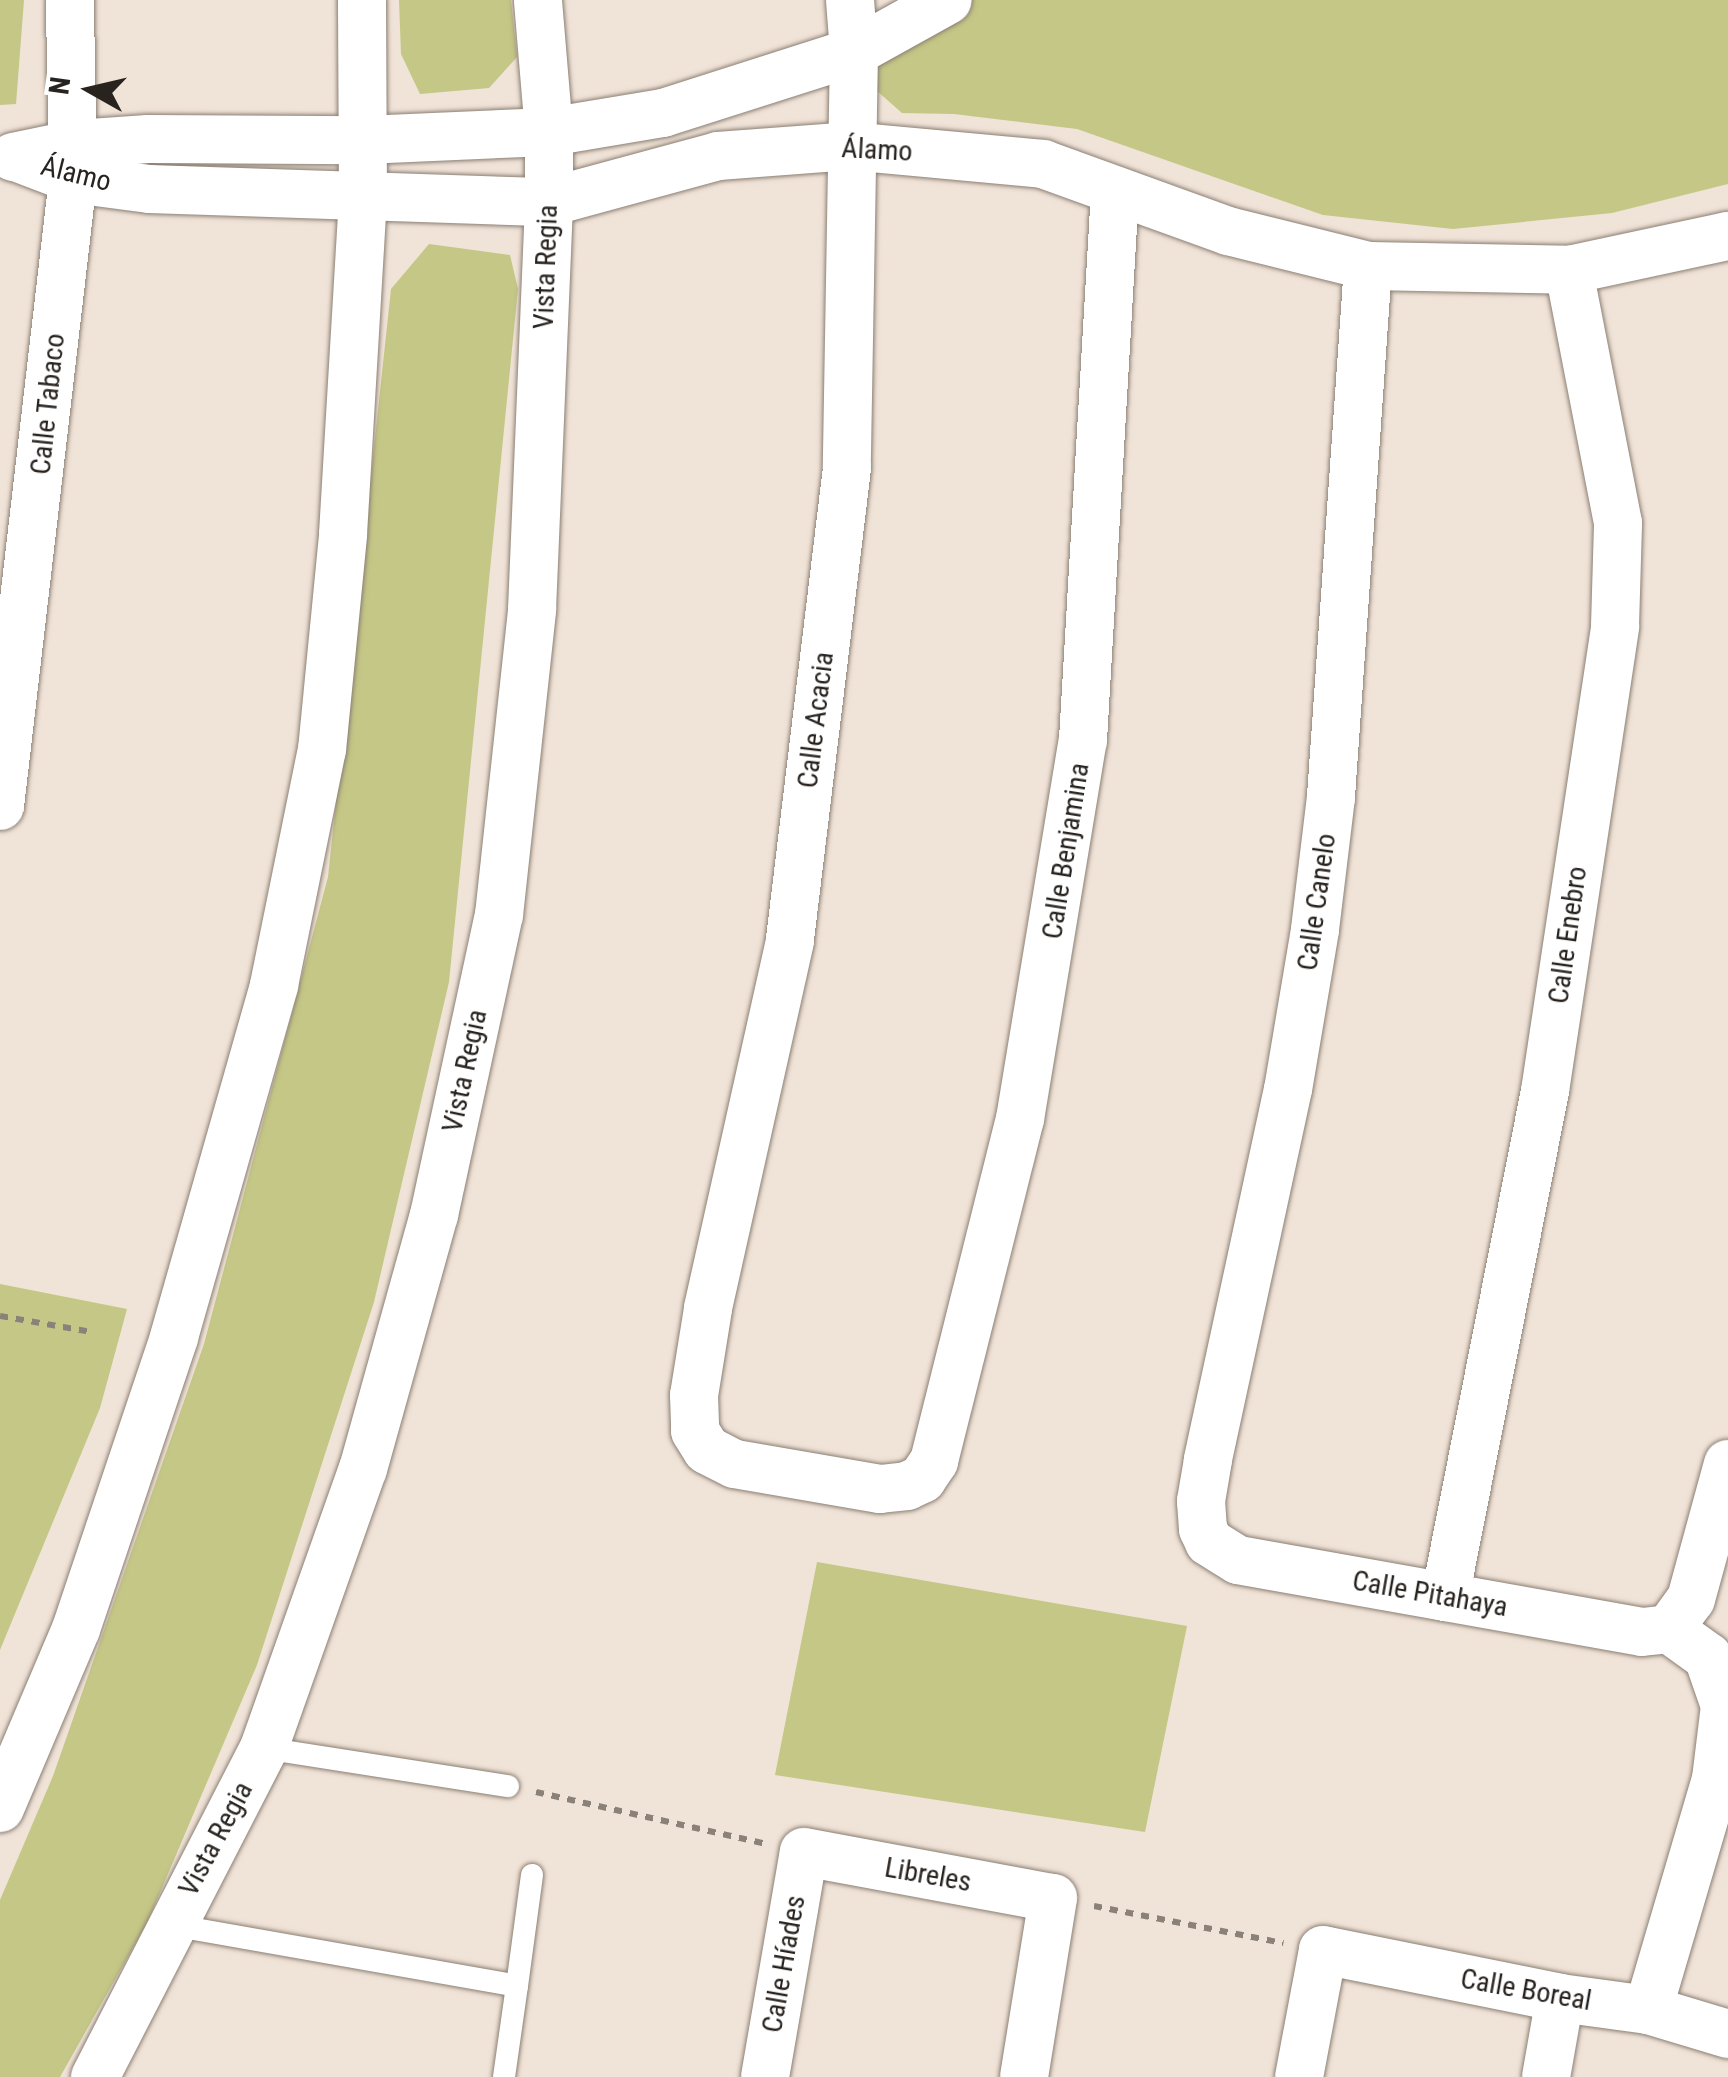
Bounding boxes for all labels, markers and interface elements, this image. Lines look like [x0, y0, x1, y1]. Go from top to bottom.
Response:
north arrow [40, 40, 140, 140]
text: N [42, 75, 77, 97]
street label: Álamo [841, 131, 913, 169]
street label: Álamo [37, 149, 115, 199]
street label: Vista Regia [527, 204, 565, 330]
street label: Calle Tabaco [24, 331, 72, 477]
street label: Calle Acacia [791, 650, 841, 790]
street label: Calle Benjamina [1035, 761, 1097, 941]
street label: Calle Canelo [1291, 831, 1343, 973]
street label: Calle Enebro [1542, 864, 1594, 1006]
street label: Vista Regia [436, 1007, 494, 1135]
street label: Calle Pitahaya [1350, 1564, 1510, 1624]
street label: Vista Regia [172, 1776, 260, 1902]
street label: Libreles [882, 1851, 974, 1899]
street label: Calle Híades [755, 1893, 813, 2035]
street label: Calle Boreal [1458, 1962, 1594, 2018]

